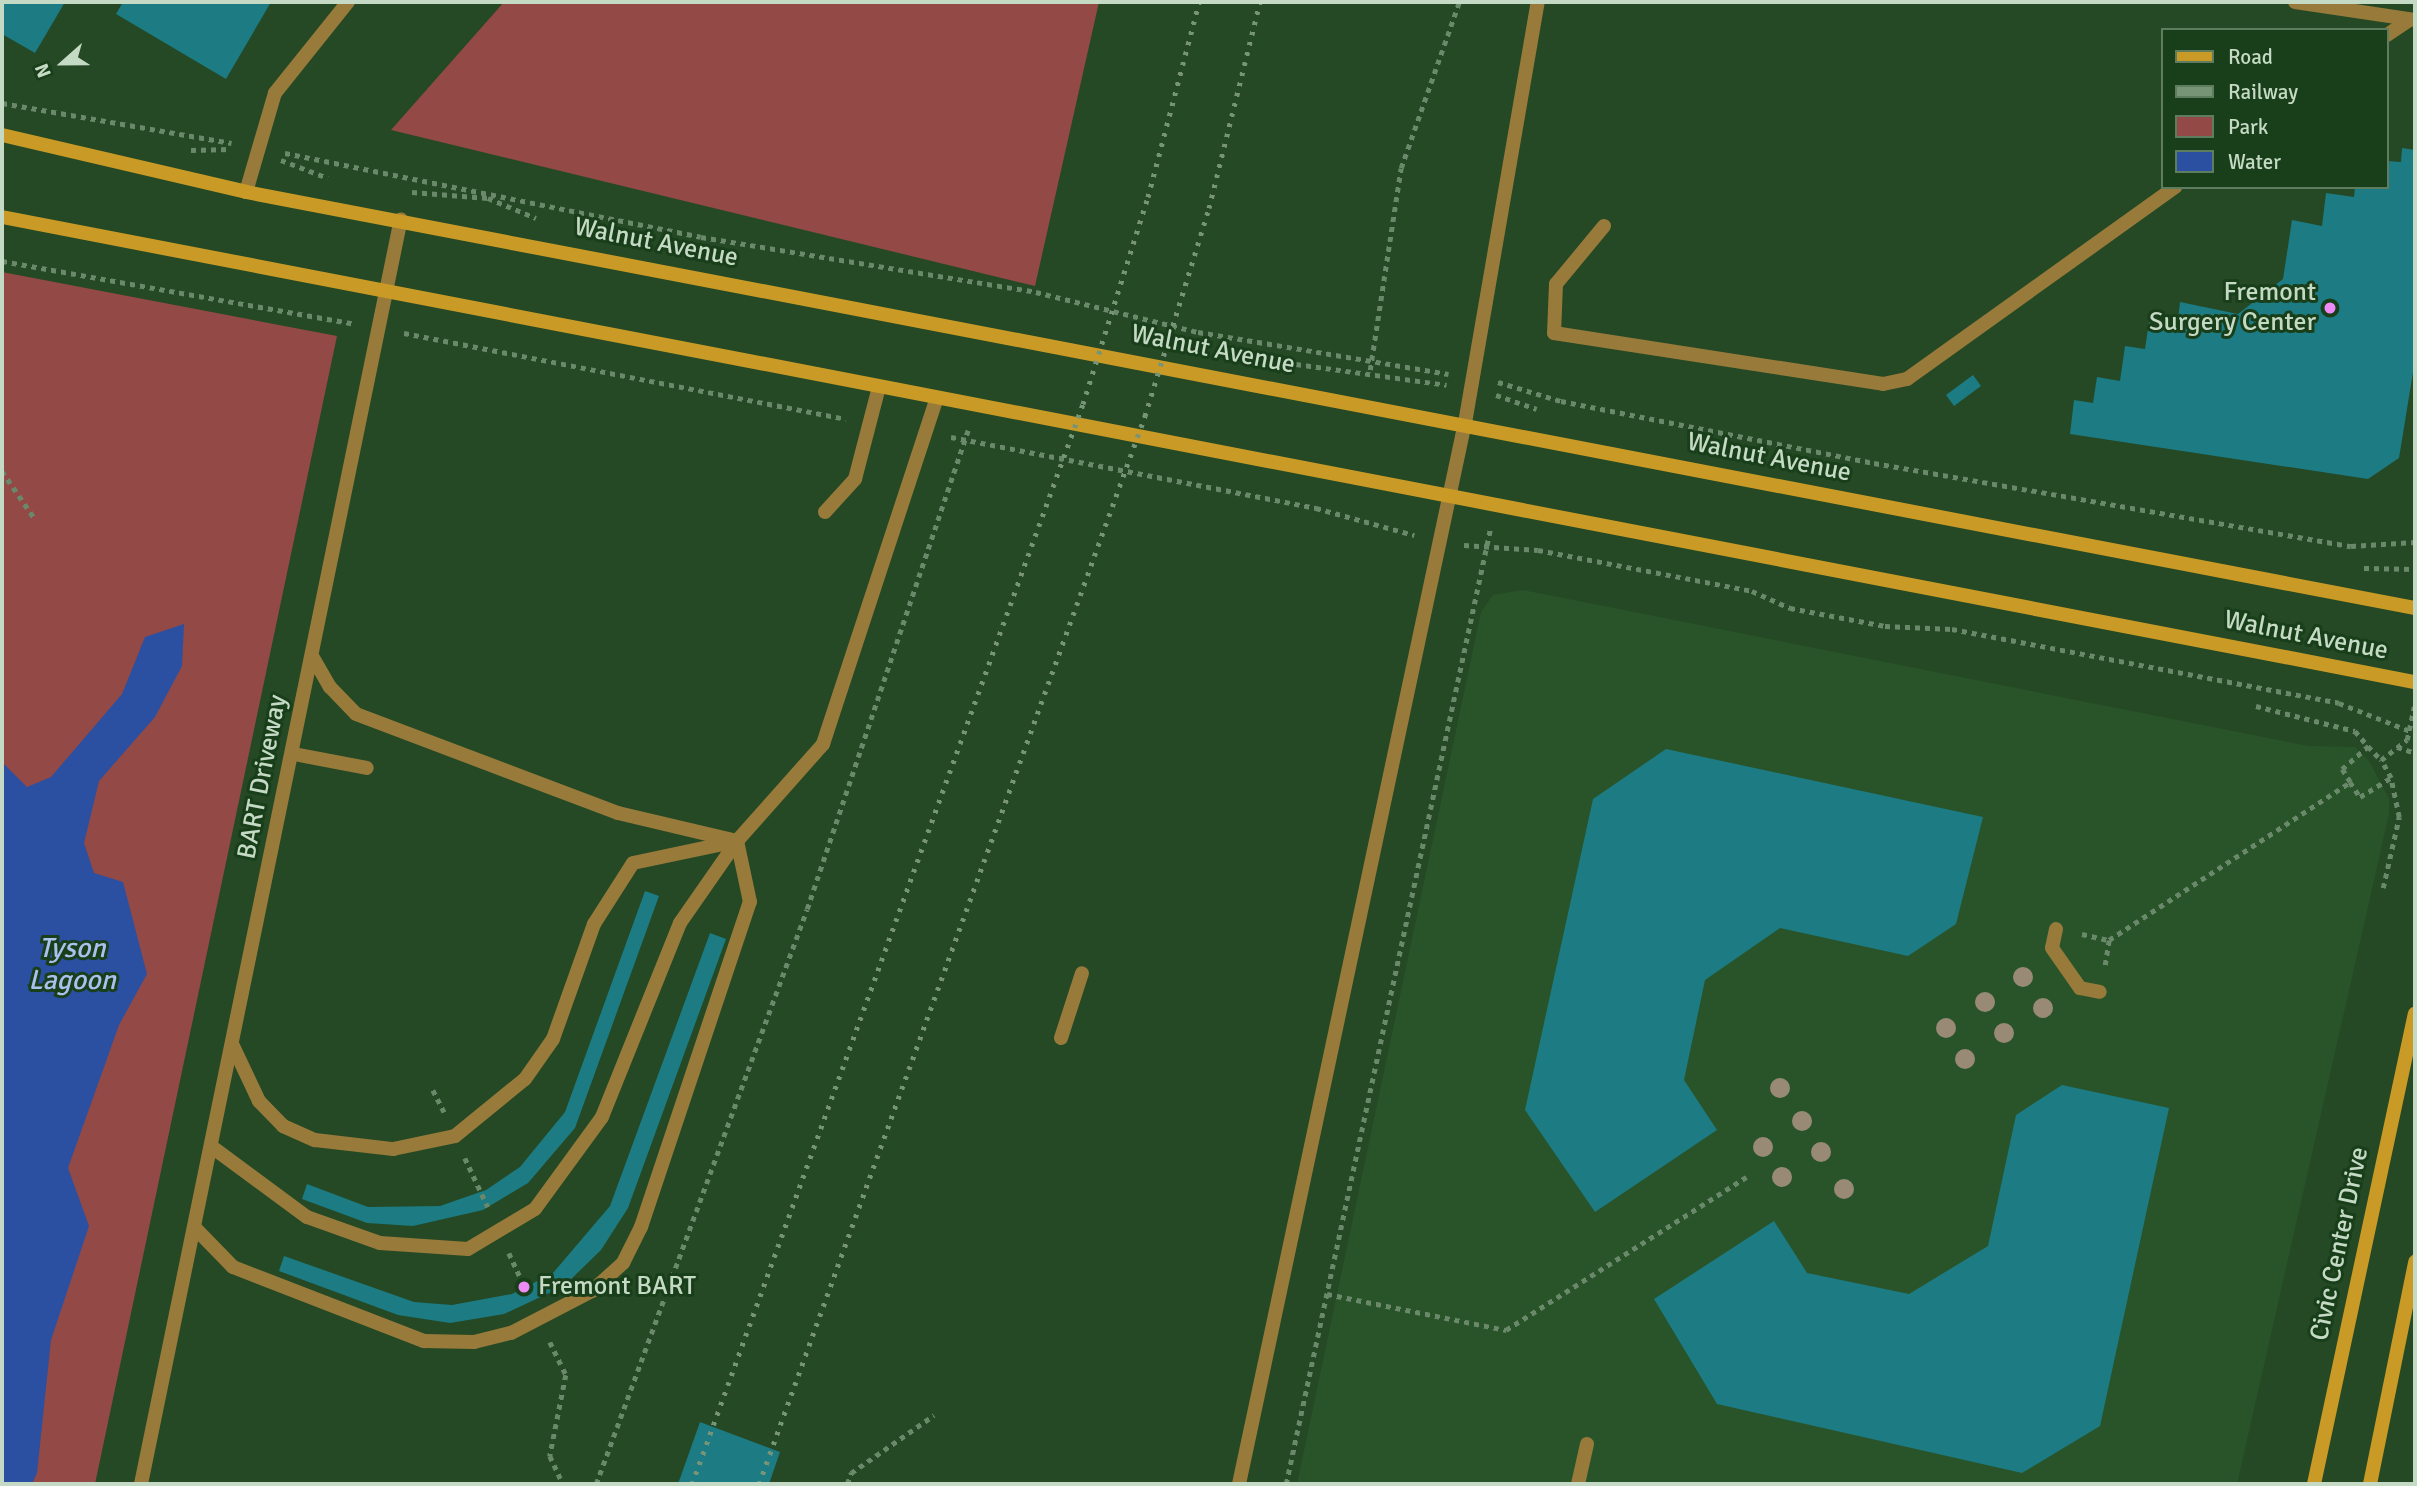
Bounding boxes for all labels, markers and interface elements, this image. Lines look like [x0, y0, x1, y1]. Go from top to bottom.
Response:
north arrow [28, 28, 98, 98]
legend [2162, 28, 2389, 189]
text: Road [2228, 44, 2273, 70]
text: N [30, 60, 57, 81]
text: Railway [2228, 79, 2298, 105]
text: Park [2228, 114, 2268, 140]
text: Water [2228, 149, 2281, 175]
street label: Walnut Avenue [571, 212, 741, 274]
place label: Fremont Surgery Center [2149, 277, 2316, 338]
marker: Fremont Surgery Center [2322, 300, 2338, 316]
street label: Walnut Avenue [1128, 319, 1298, 381]
street label: Walnut Avenue [1684, 427, 1854, 489]
street label: Walnut Avenue [2221, 605, 2391, 667]
street label: BART Driveway [232, 692, 294, 862]
water label: Tyson Lagoon [28, 931, 116, 997]
street label: Civic Center Drive [2304, 1144, 2376, 1344]
place label: Fremont BART [538, 1271, 696, 1303]
marker: Fremont BART [516, 1279, 532, 1295]

